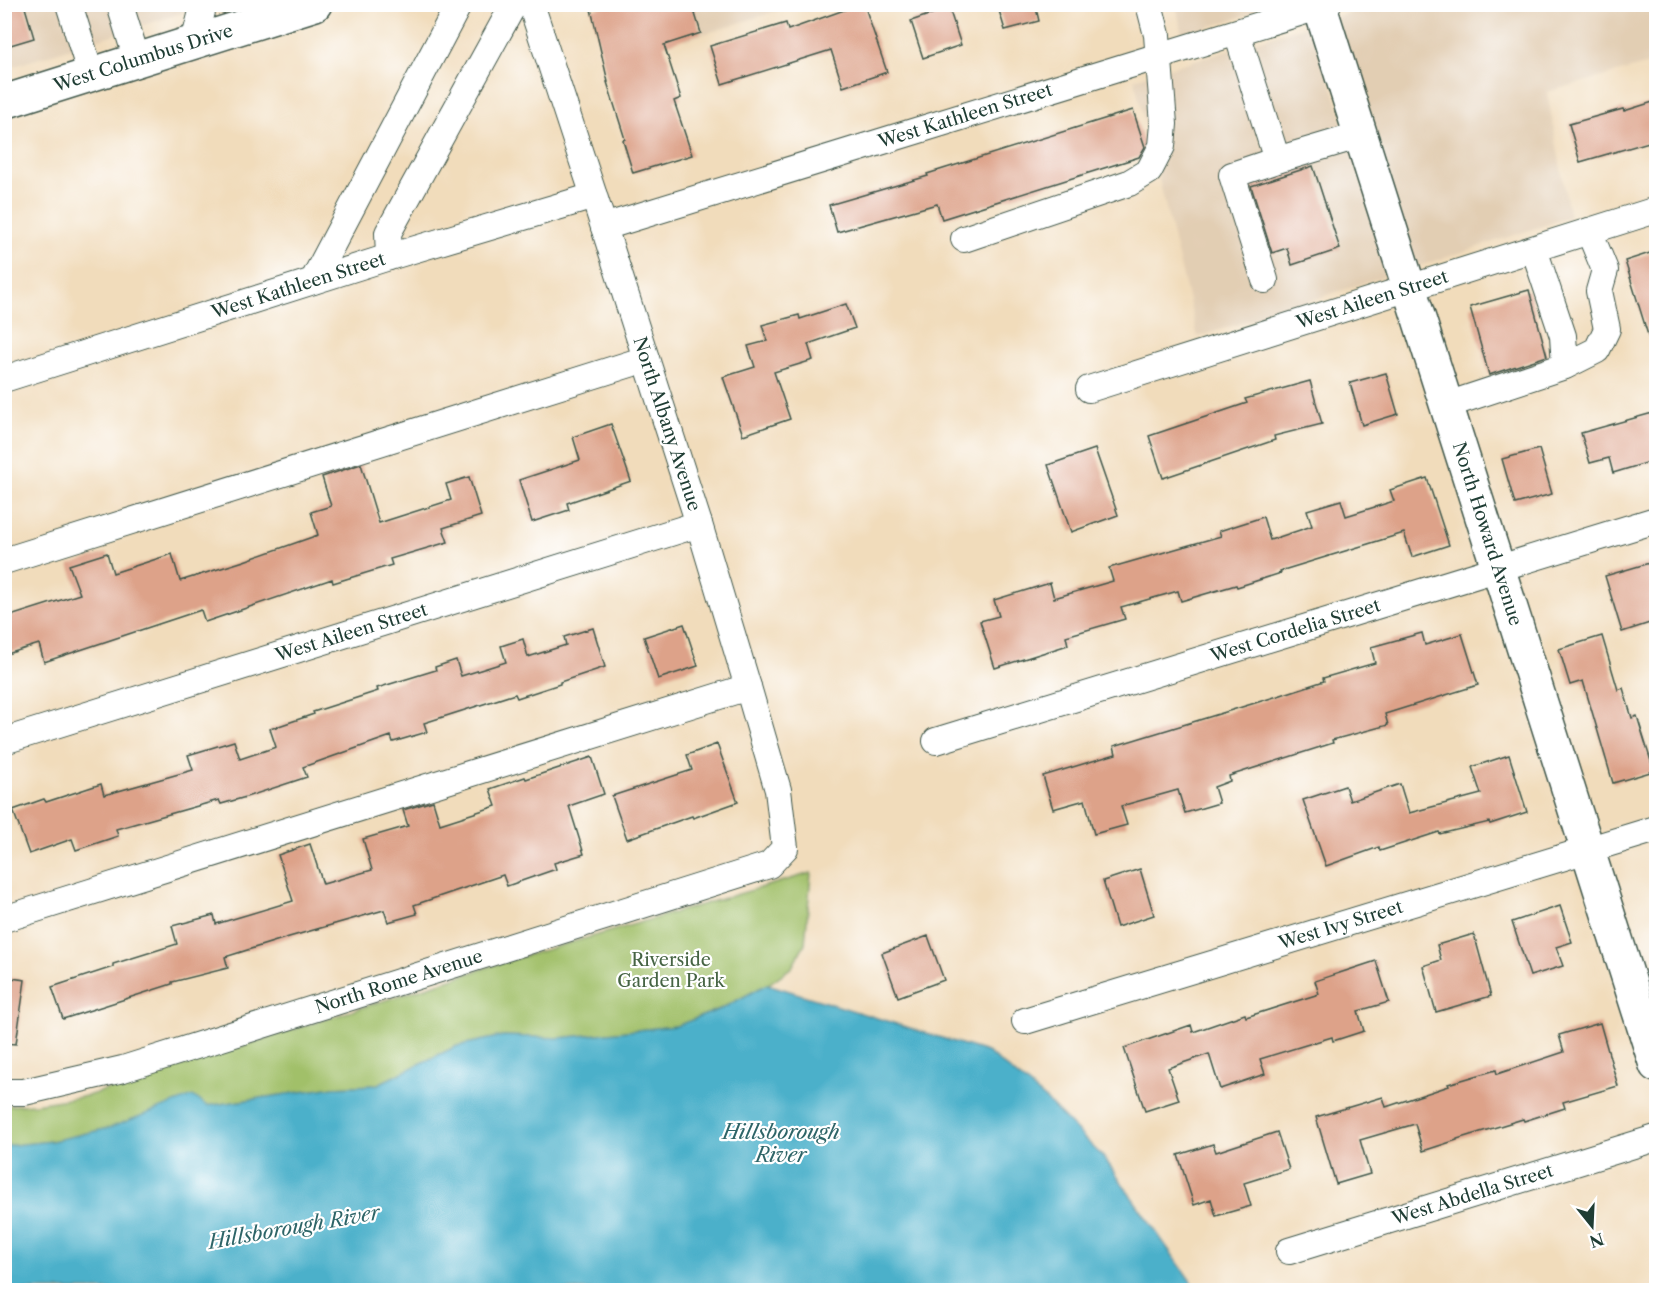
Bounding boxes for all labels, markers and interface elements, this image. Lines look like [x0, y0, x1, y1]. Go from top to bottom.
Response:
street label: West Columbus Drive [50, 20, 236, 97]
street label: West Kathleen Street [875, 78, 1056, 153]
street label: West Kathleen Street [208, 248, 389, 324]
street label: West Aileen Street [1293, 265, 1451, 334]
street label: North Albany Avenue [628, 334, 706, 514]
street label: North Howard Avenue [1448, 439, 1527, 628]
street label: West Cordelia Street [1207, 594, 1384, 667]
street label: West Aileen Street [272, 598, 431, 667]
street label: West Ivy Street [1275, 896, 1406, 954]
street label: North Rome Avenue [312, 945, 485, 1019]
park label: Riverside Garden Park [617, 949, 726, 992]
water label: Hillsborough River [720, 1120, 840, 1167]
street label: West Abdella Street [1388, 1159, 1556, 1230]
north arrow [1562, 1196, 1622, 1256]
water label: Hillsborough River [204, 1200, 383, 1254]
text: N [1587, 1229, 1606, 1252]

